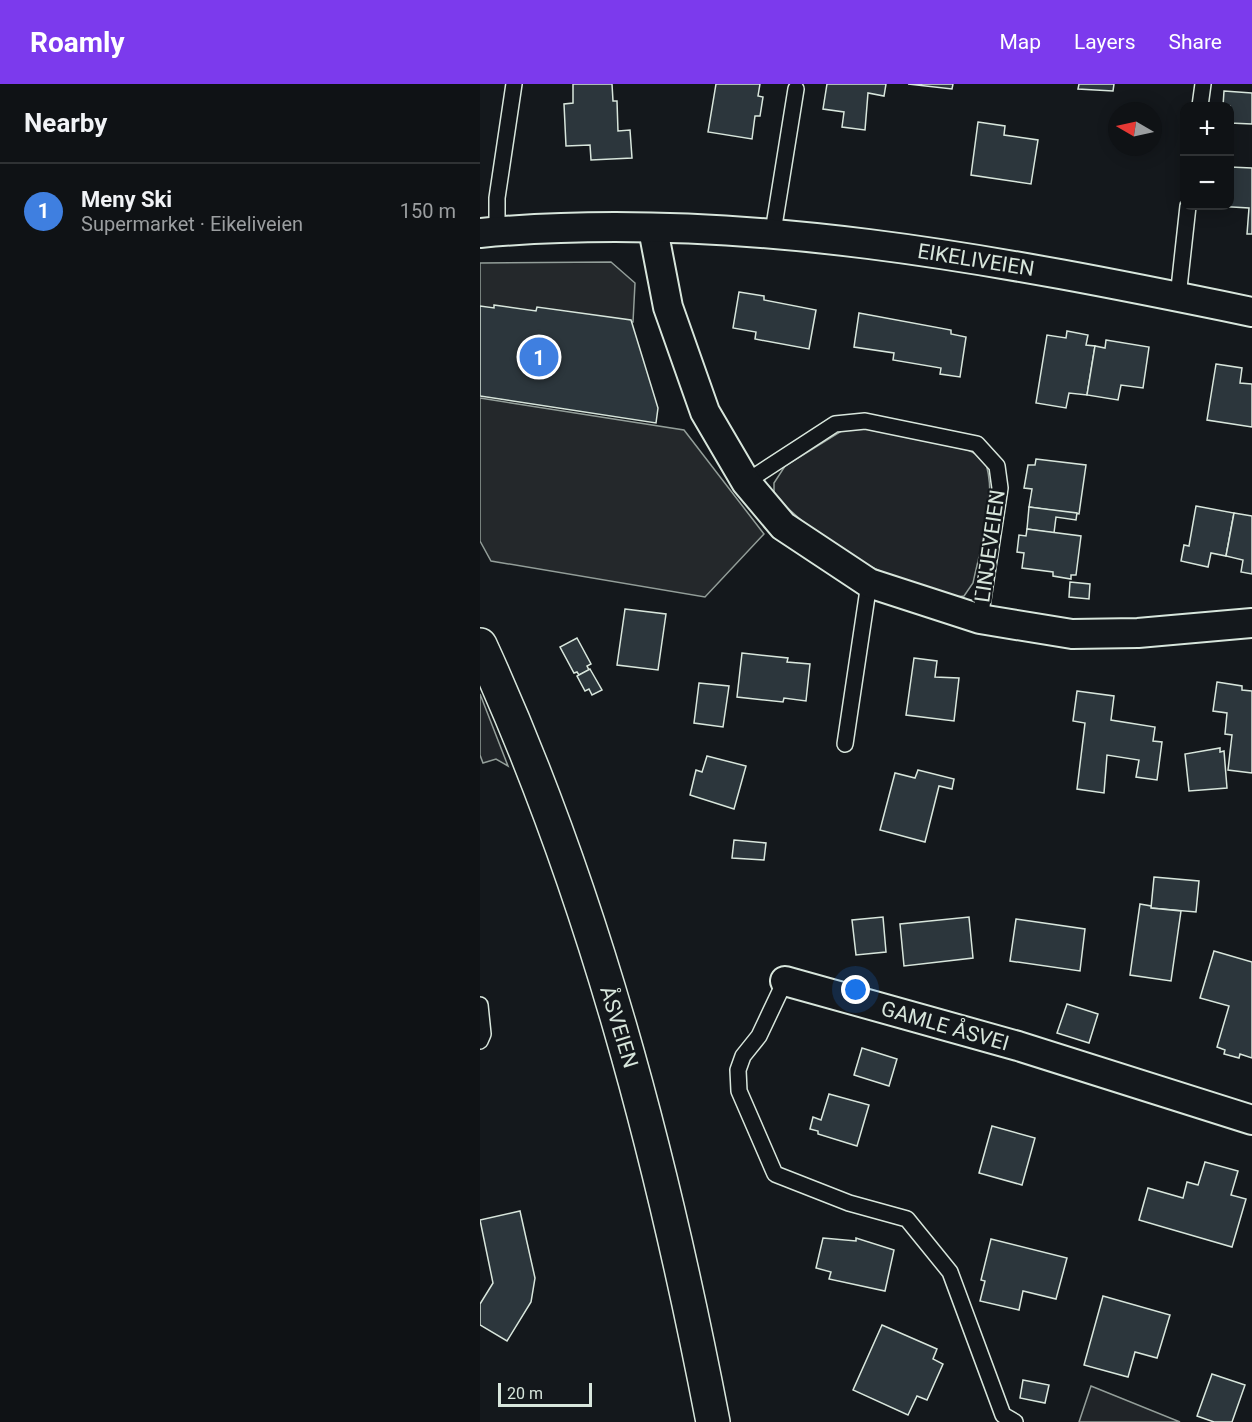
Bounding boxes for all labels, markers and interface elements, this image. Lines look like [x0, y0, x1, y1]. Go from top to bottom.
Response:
text: Roamly [30, 26, 125, 59]
text: Map [999, 30, 1041, 54]
text: Layers [1074, 30, 1135, 54]
text: Share [1168, 30, 1222, 54]
north arrow [1108, 102, 1162, 156]
map controls [1180, 102, 1234, 210]
button: + [1180, 102, 1234, 156]
text: Nearby [24, 108, 107, 138]
button: − [1180, 156, 1234, 210]
text: Meny Ski [81, 187, 172, 212]
text: 1 [38, 199, 49, 223]
text: 150 m [400, 199, 456, 223]
text: Supermarket · Eikeliveien [81, 212, 303, 236]
street label: EIKELIVEIEN [916, 239, 1036, 281]
pin: 1 [520, 334, 558, 380]
street label: LINJEVEIEN [970, 488, 1010, 604]
your location [841, 975, 870, 1004]
street label: ÅSVEIEN [595, 983, 643, 1071]
street label: GAMLE ÅSVEI [878, 996, 1012, 1056]
scale bar [498, 1380, 592, 1408]
text: 20 m [507, 1384, 543, 1403]

